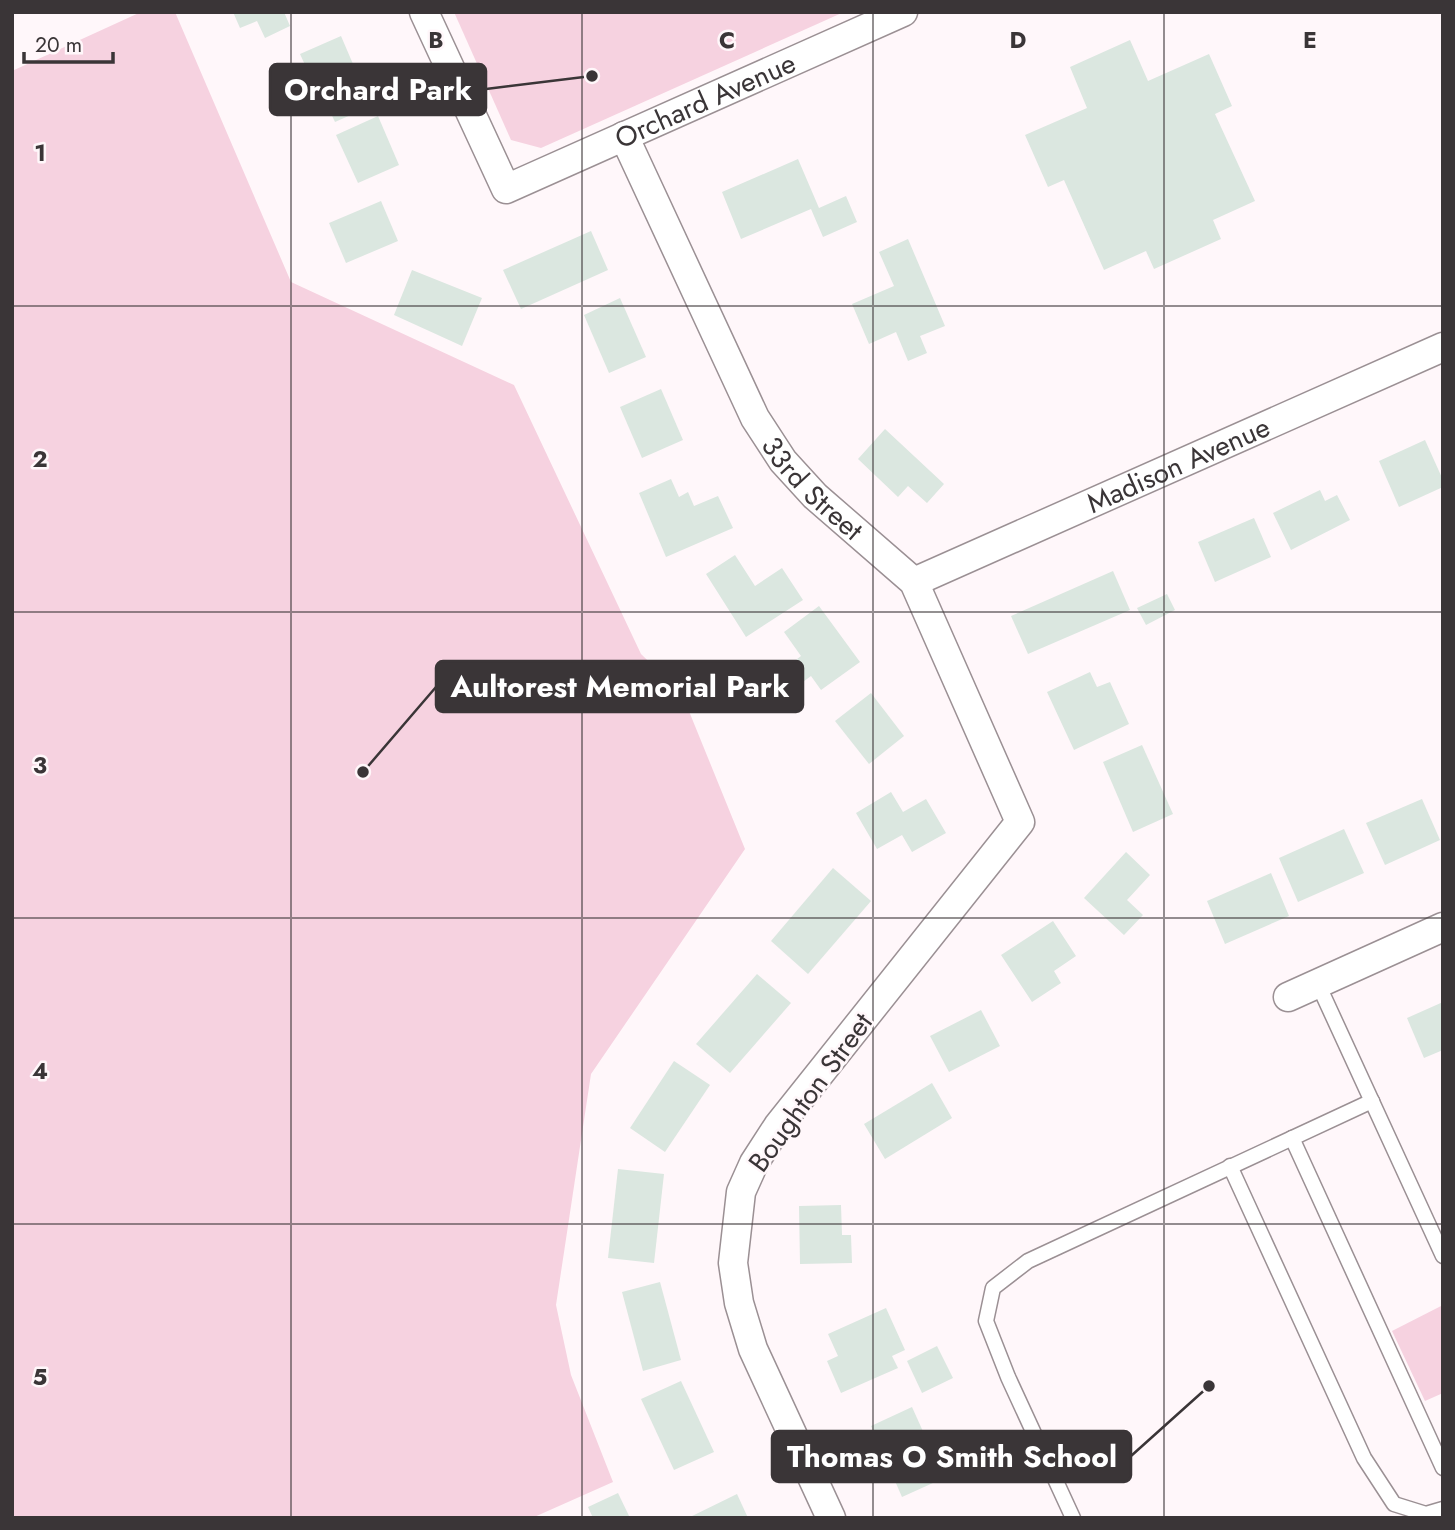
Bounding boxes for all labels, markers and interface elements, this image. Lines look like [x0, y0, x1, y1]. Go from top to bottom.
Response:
scale bar [24, 21, 114, 65]
text: B [428, 23, 444, 57]
text: C [719, 23, 735, 57]
text: D [1010, 23, 1027, 57]
text: E [1303, 23, 1317, 57]
text: 20 m [35, 30, 82, 60]
street label: Orchard Avenue [608, 42, 802, 159]
callout: Orchard Park [270, 64, 486, 115]
text: Orchard Park [284, 68, 473, 111]
text: 1 [34, 136, 46, 170]
street label: Madison Avenue [1080, 407, 1276, 524]
street label: 33rd Street [751, 428, 872, 550]
text: 2 [32, 442, 48, 476]
callout: Aultorest Memorial Park [436, 661, 803, 712]
text: Aultorest Memorial Park [449, 665, 790, 708]
text: 3 [33, 748, 47, 782]
street label: Boughton Street [739, 1004, 882, 1180]
text: 4 [32, 1054, 48, 1088]
text: 5 [33, 1360, 47, 1394]
callout: Thomas O Smith School [772, 1431, 1131, 1482]
text: Thomas O Smith School [787, 1435, 1117, 1478]

